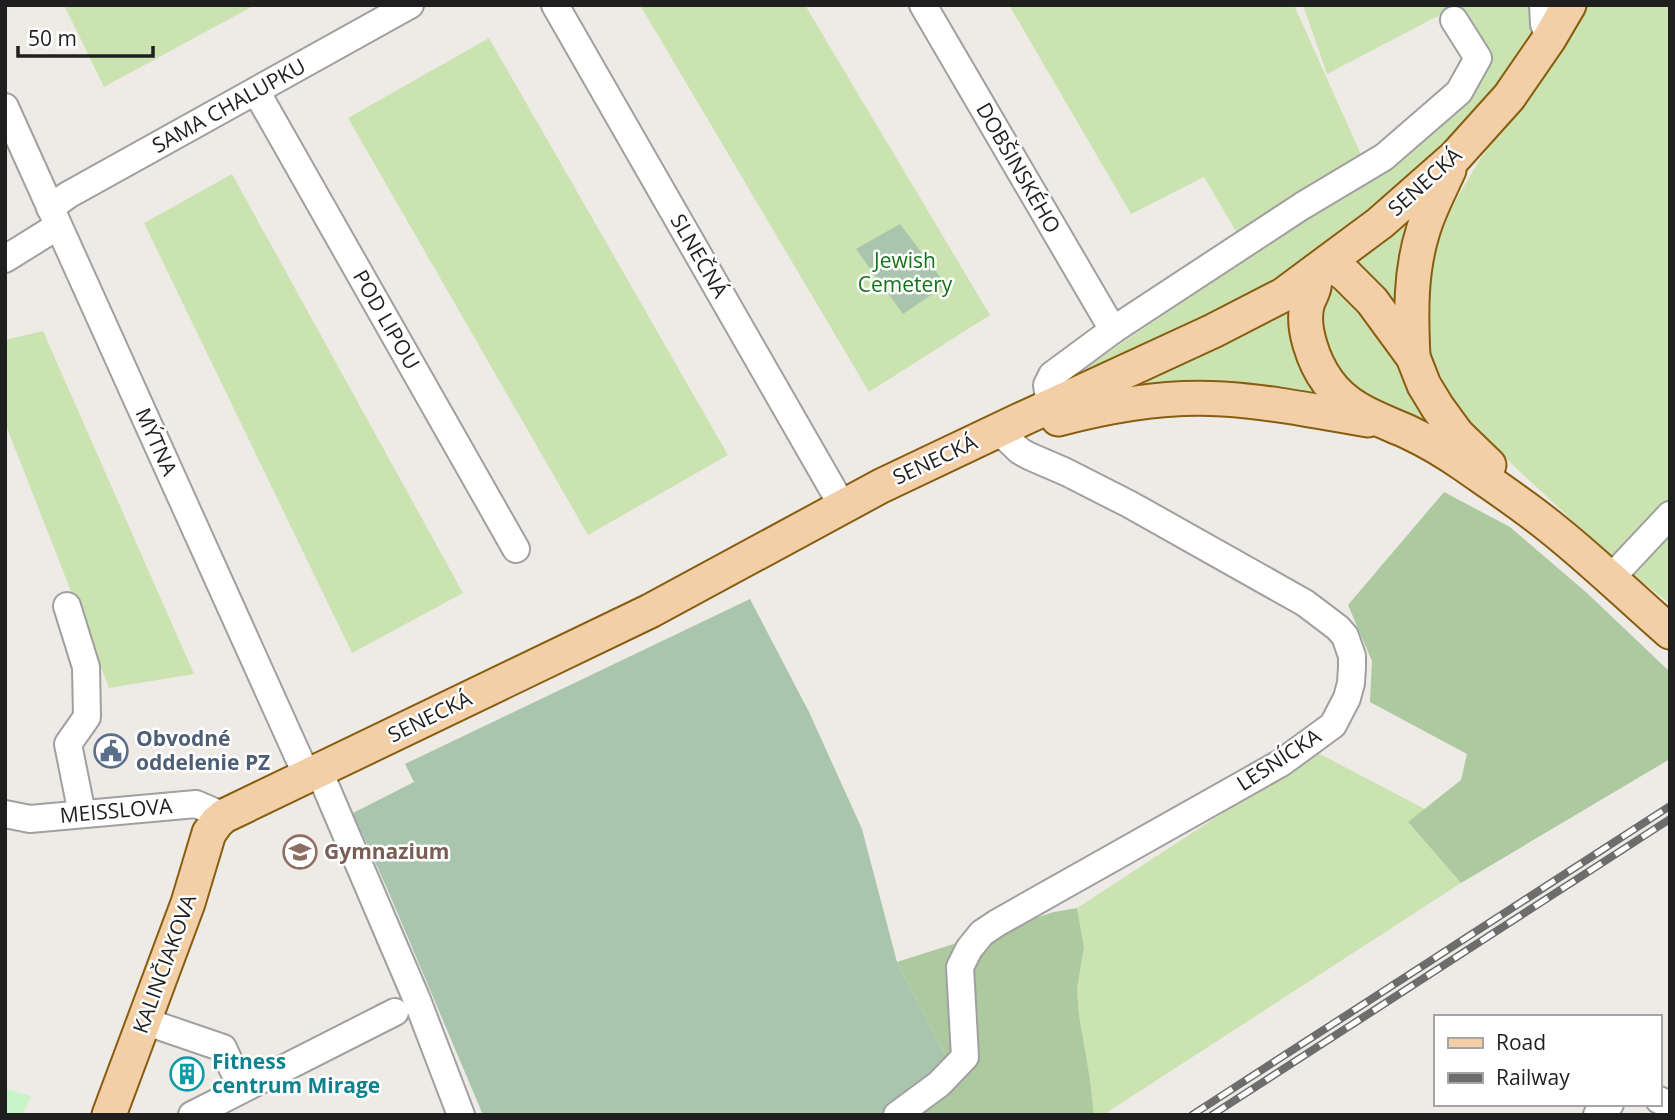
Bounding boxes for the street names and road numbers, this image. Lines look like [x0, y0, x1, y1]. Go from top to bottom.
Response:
street label: SAMA CHALUPKU [147, 51, 310, 159]
street label: DOBŠINSKÉHO [970, 97, 1068, 238]
street label: SENECKÁ [1382, 140, 1468, 222]
street label: SLNEČNÁ [665, 209, 735, 303]
street label: POD LIPOU [347, 265, 427, 374]
street label: MÝTNA [130, 403, 184, 481]
street label: SENECKÁ [888, 427, 982, 491]
street label: SENECKÁ [383, 683, 477, 748]
street label: LESNÍCKA [1231, 721, 1327, 797]
street label: MEISSLOVA [59, 791, 174, 829]
street label: KALINČIAKOVA [126, 890, 202, 1037]

